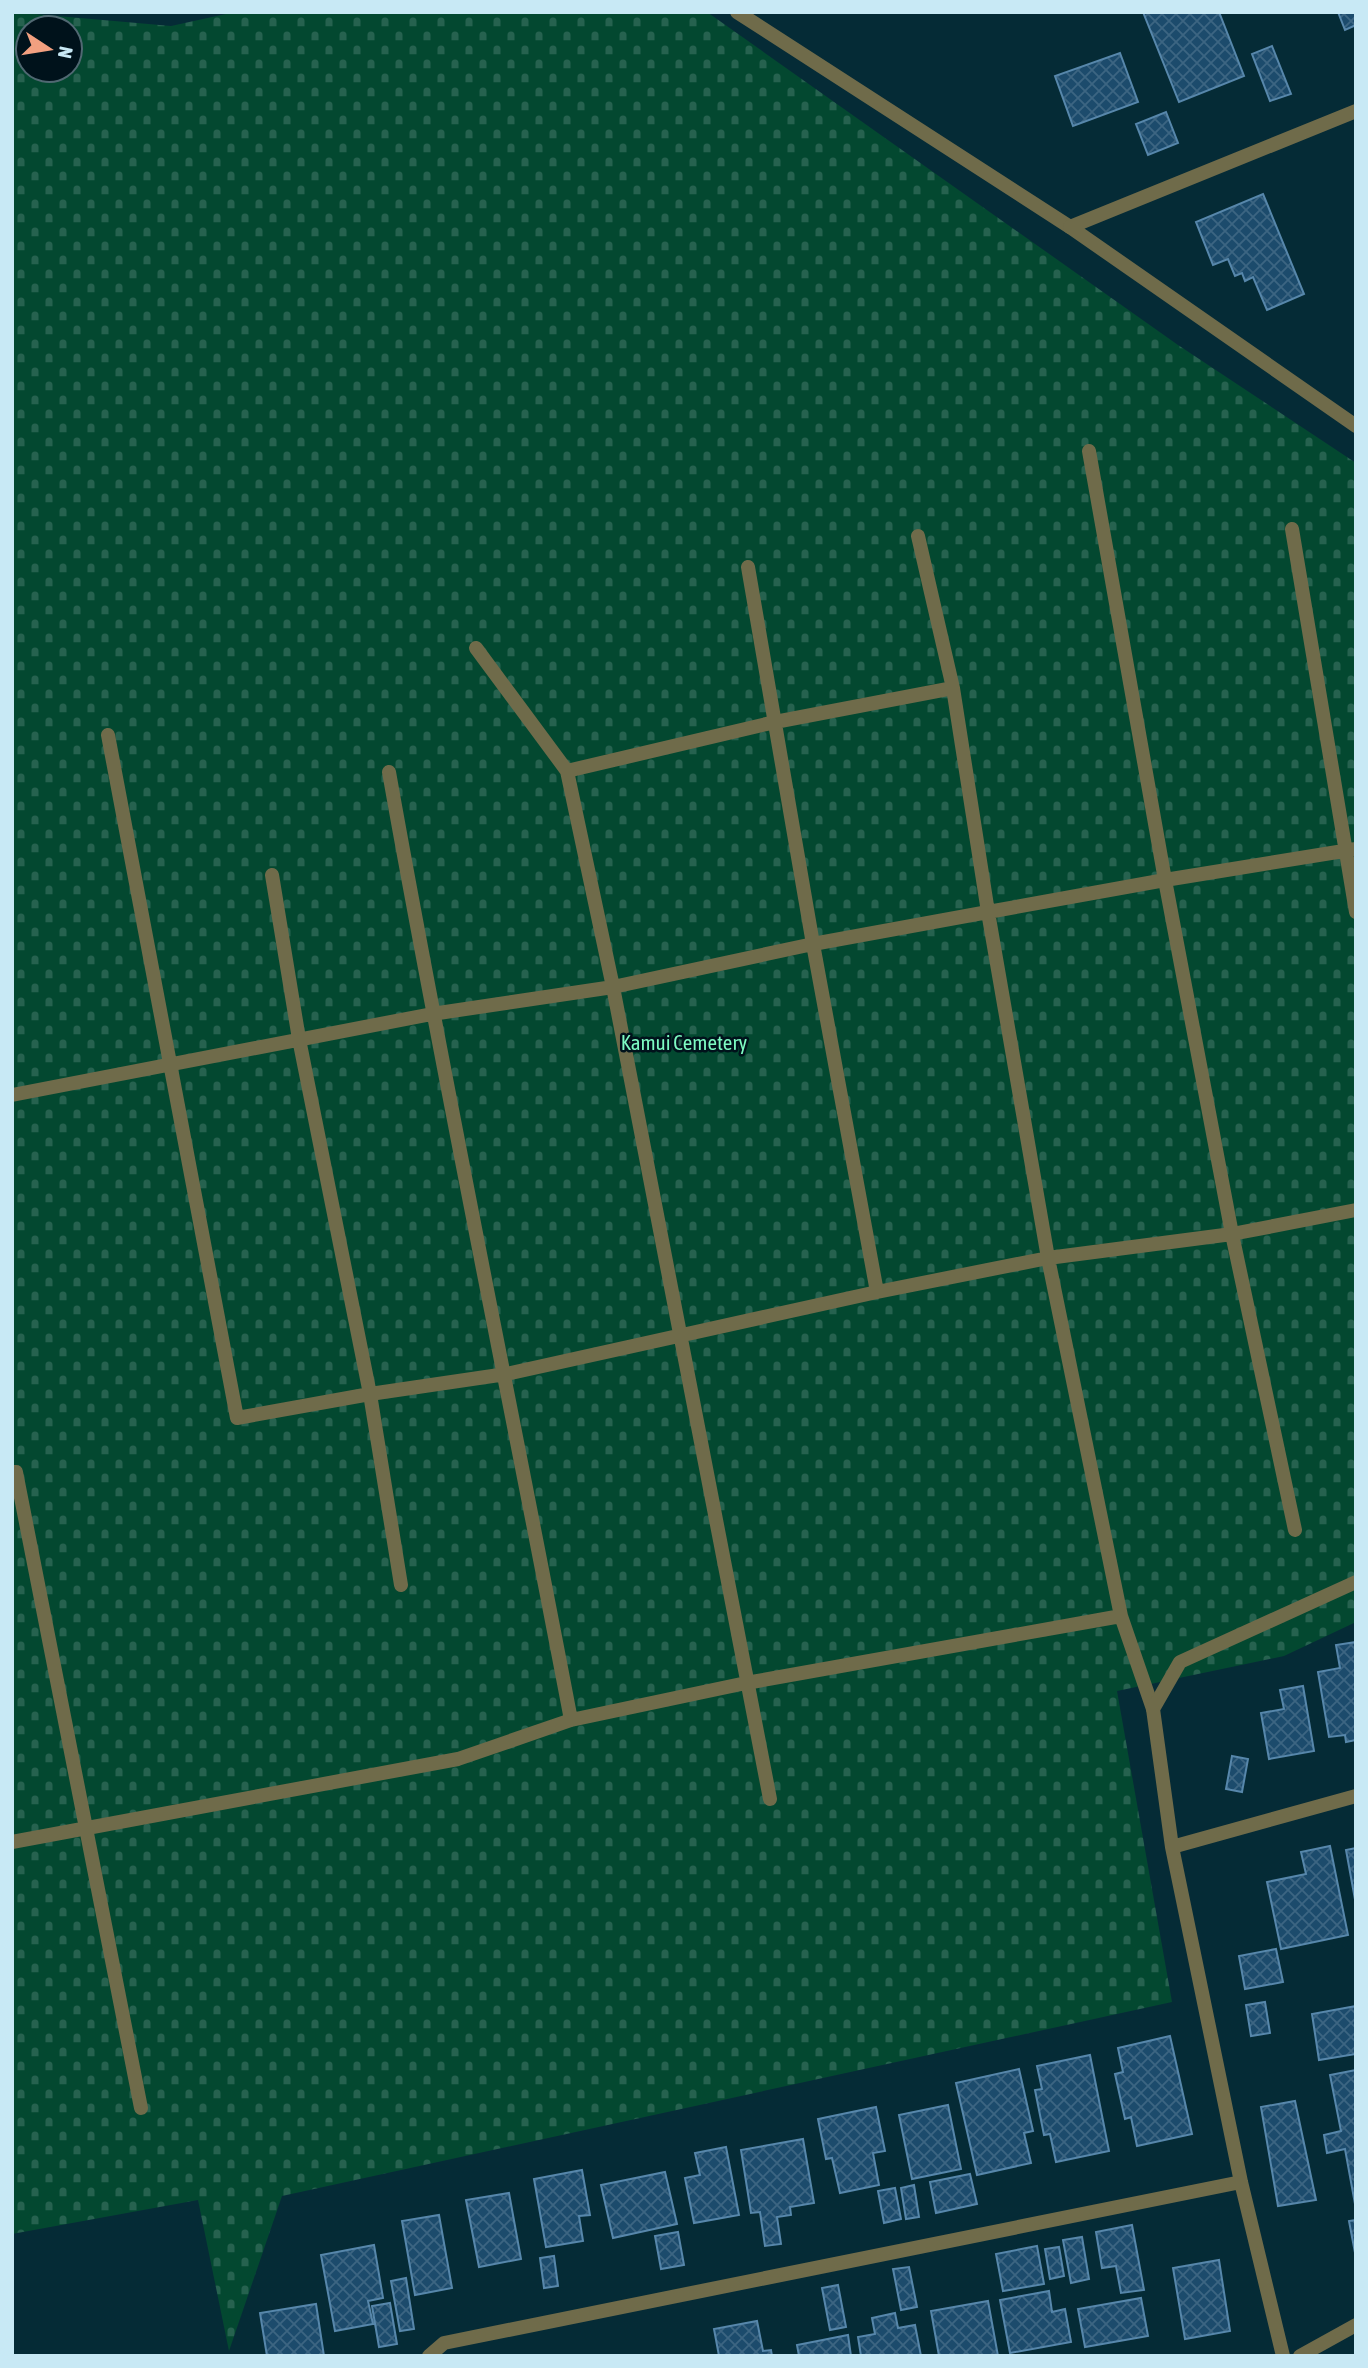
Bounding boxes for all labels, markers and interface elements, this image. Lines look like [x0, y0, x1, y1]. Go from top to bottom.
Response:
north arrow [14, 14, 84, 84]
text: N [54, 45, 78, 60]
park label: Kamui Cemetery [621, 1030, 748, 1054]

